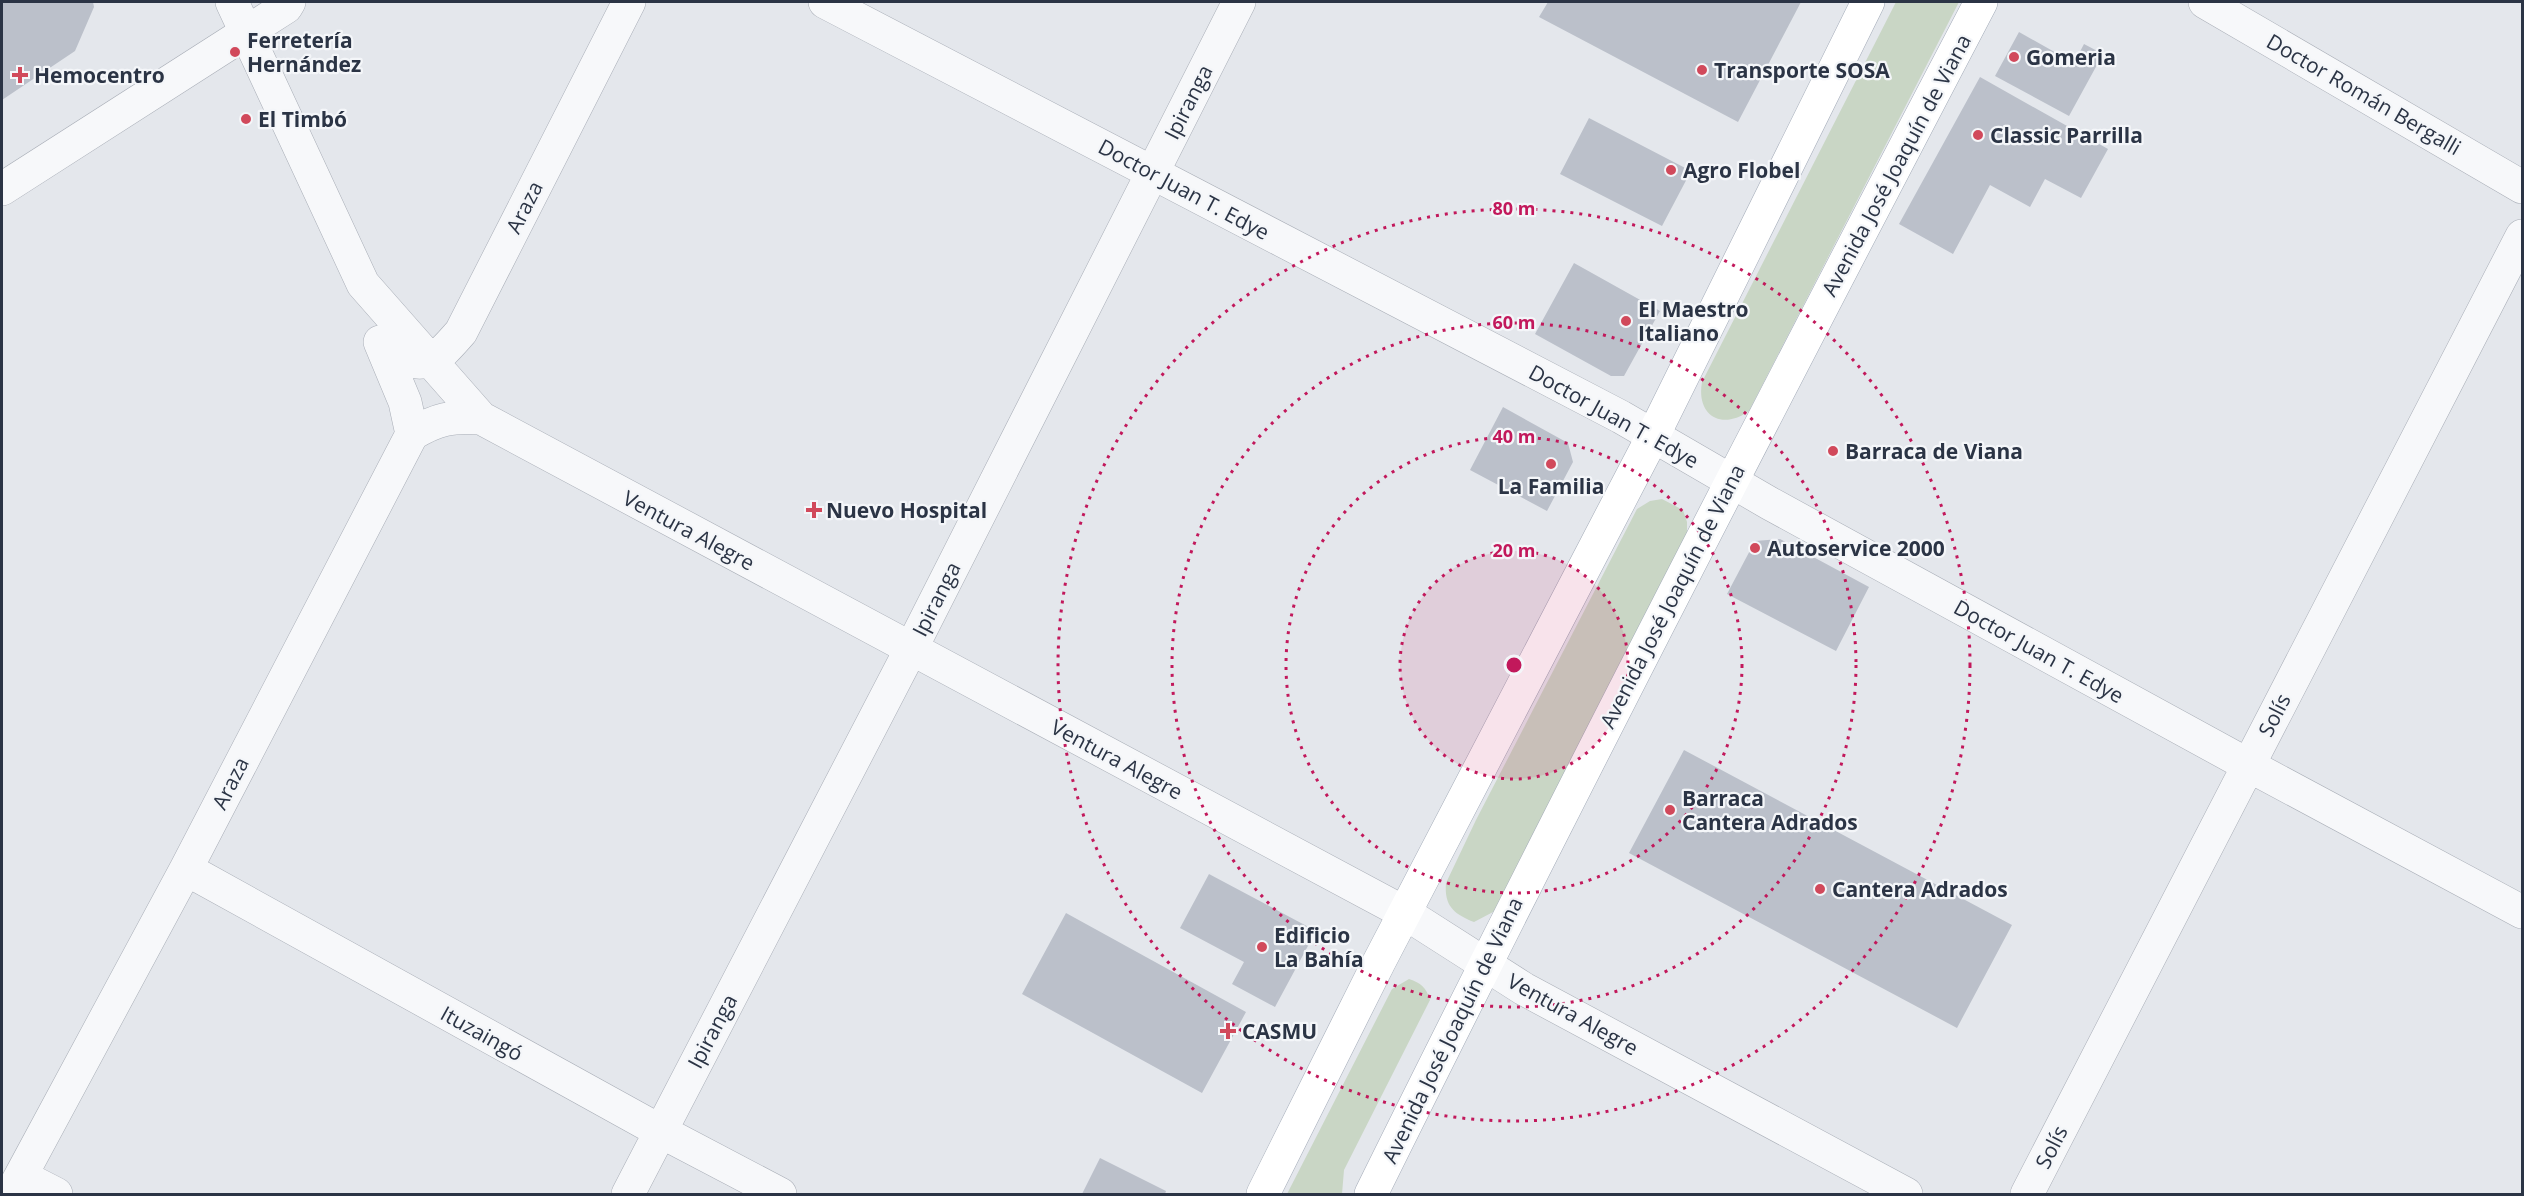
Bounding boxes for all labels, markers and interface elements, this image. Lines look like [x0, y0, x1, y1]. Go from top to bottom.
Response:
place label: Ferretería Hernández [247, 26, 361, 78]
street label: Doctor Román Bergalli [2262, 27, 2466, 161]
street label: Avenida José Joaquín de Viana [1815, 29, 1977, 301]
place label: Gomeria [2026, 43, 2116, 71]
marker: Ferretería Hernández [228, 45, 242, 59]
marker: Gomeria [2007, 50, 2021, 64]
place label: Transporte SOSA [1714, 56, 1890, 84]
street label: Ipiranga [1157, 60, 1219, 144]
place label: Hemocentro [34, 61, 165, 89]
marker: Transporte SOSA [1695, 63, 1709, 77]
marker: Hemocentro [11, 66, 29, 84]
place label: El Timbó [258, 105, 347, 133]
marker: El Timbó [239, 112, 253, 126]
place label: Classic Parrilla [1990, 121, 2143, 149]
marker: Classic Parrilla [1971, 128, 1985, 142]
street label: Doctor Juan T. Edye [1094, 132, 1274, 246]
place label: Agro Flobel [1683, 156, 1800, 184]
marker: Agro Flobel [1664, 163, 1678, 177]
street label: Araza [499, 176, 549, 238]
text: 80 m [1493, 196, 1535, 220]
place label: El Maestro Italiano [1638, 295, 1749, 347]
text: 60 m [1493, 310, 1535, 334]
marker: El Maestro Italiano [1619, 314, 1633, 328]
street label: Doctor Juan T. Edye [1524, 358, 1704, 474]
text: 40 m [1493, 424, 1535, 448]
place label: Barraca de Viana [1845, 437, 2023, 465]
marker: Barraca de Viana [1826, 444, 1840, 458]
marker: La Familia [1544, 457, 1558, 471]
street label: Avenida José Joaquín de Viana [1593, 459, 1751, 733]
place label: La Familia [1498, 472, 1604, 500]
street label: Ventura Alegre [618, 484, 760, 576]
place label: Nuevo Hospital [826, 496, 987, 524]
marker: Nuevo Hospital [807, 503, 821, 517]
place label: Autoservice 2000 [1767, 534, 1945, 562]
text: 20 m [1493, 538, 1535, 562]
marker: Autoservice 2000 [1748, 541, 1762, 555]
street label: Ipiranga [905, 557, 967, 641]
street label: Doctor Juan T. Edye [1949, 593, 2129, 709]
centre of rings [1504, 655, 1524, 675]
street label: Solís [2251, 689, 2297, 741]
street label: Ventura Alegre [1046, 713, 1188, 805]
street label: Araza [205, 752, 255, 814]
place label: Barraca Cantera Adrados [1682, 784, 1858, 836]
marker: Barraca Cantera Adrados [1663, 803, 1677, 817]
place label: Cantera Adrados [1832, 875, 2008, 903]
marker: Cantera Adrados [1813, 882, 1827, 896]
street label: Avenida José Joaquín de Viana [1375, 892, 1529, 1168]
place label: Edificio La Bahía [1274, 921, 1364, 973]
marker: Edificio La Bahía [1255, 940, 1269, 954]
street label: Ventura Alegre [1503, 967, 1643, 1061]
street label: Ipiranga [681, 989, 743, 1073]
street label: Ituzaingó [436, 999, 528, 1067]
place label: CASMU [1242, 1017, 1317, 1045]
marker: CASMU [1219, 1022, 1237, 1040]
street label: Solís [2028, 1121, 2074, 1173]

